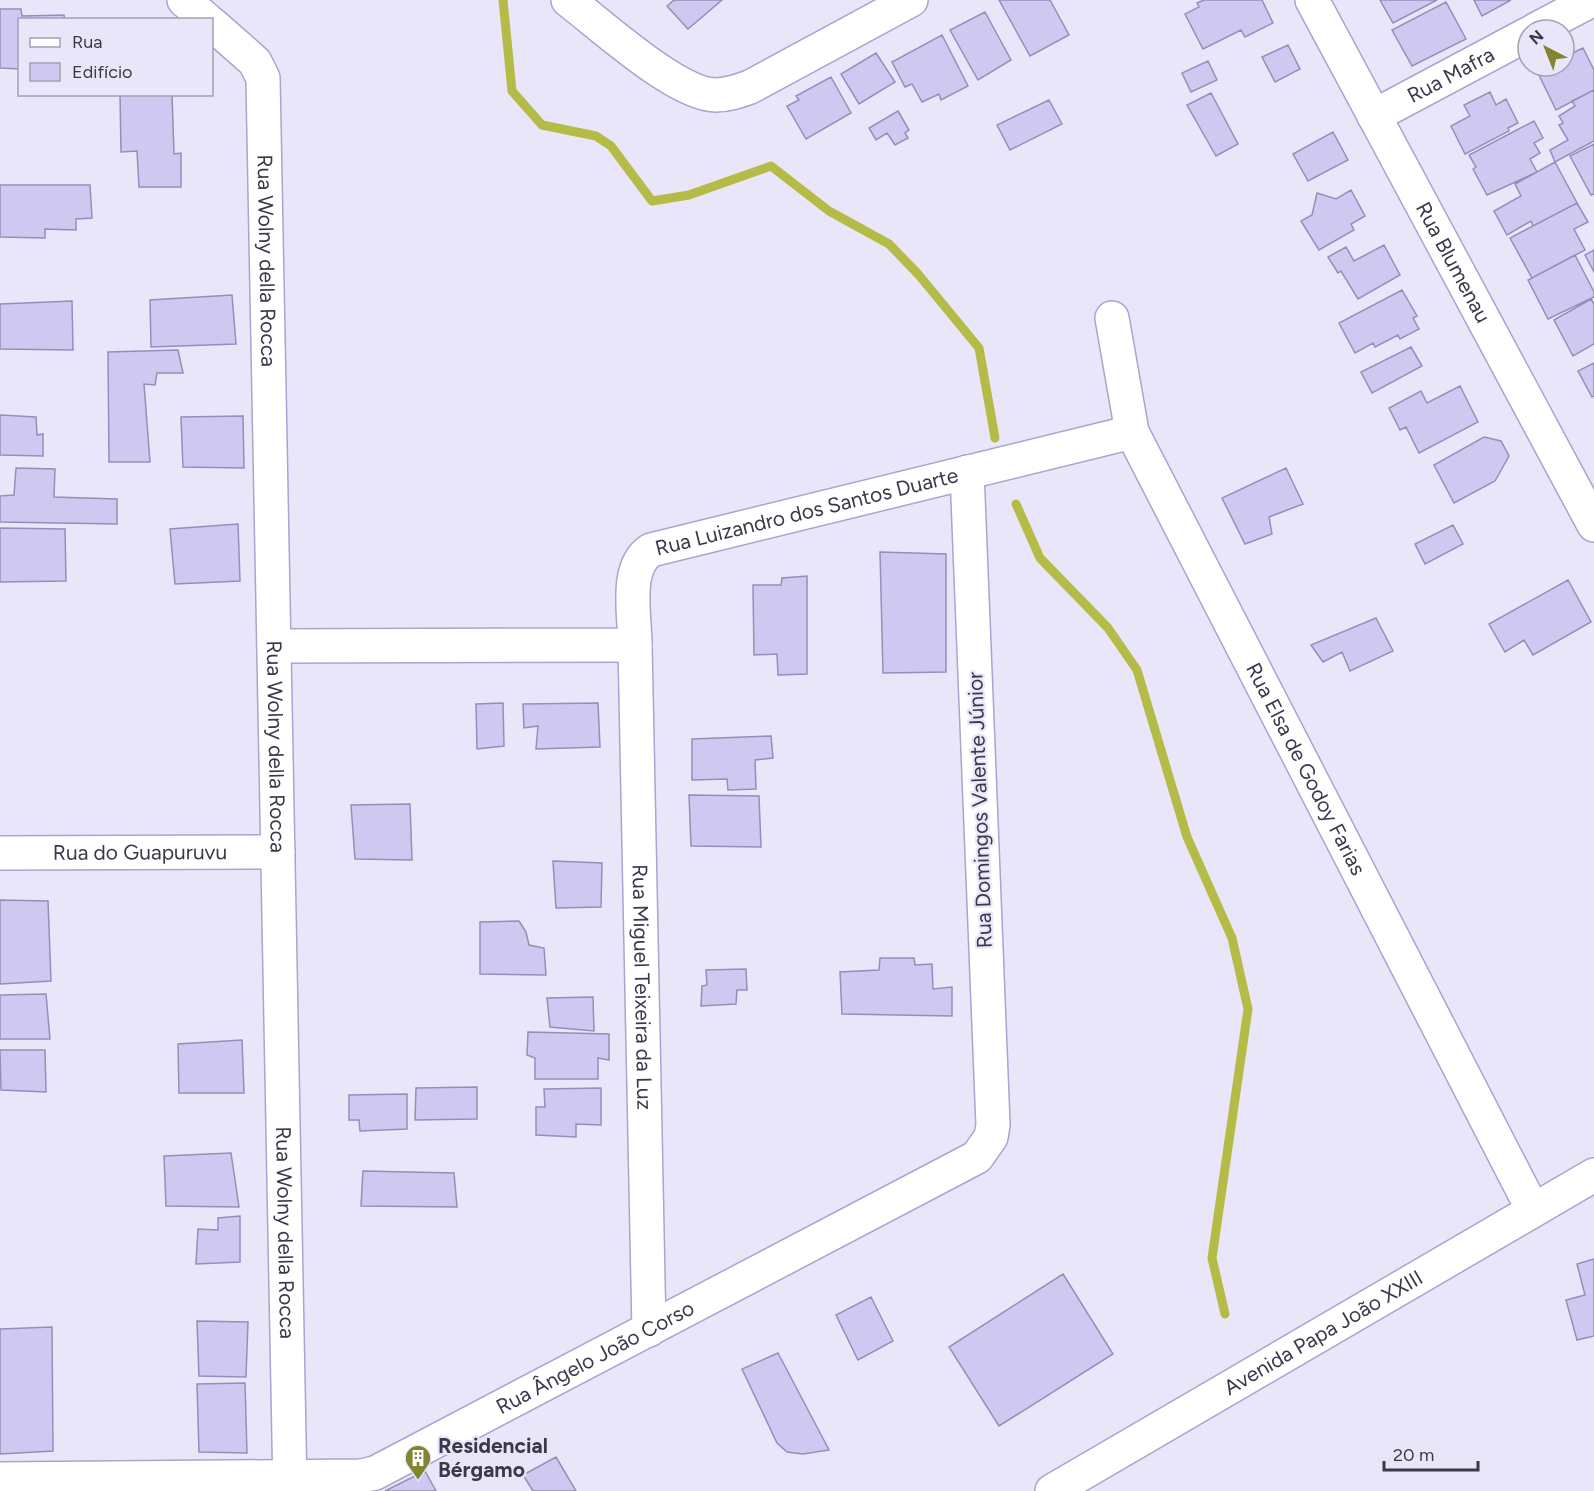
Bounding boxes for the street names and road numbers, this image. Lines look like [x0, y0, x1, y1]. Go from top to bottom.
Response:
street label: Rua Mafra [1403, 41, 1498, 108]
street label: Rua Wolny della Rocca [252, 154, 282, 367]
street label: Rua Blumenau [1411, 198, 1496, 327]
street label: Rua Luizandro dos Santos Duarte [653, 462, 961, 561]
street label: Rua Wolny della Rocca [262, 640, 291, 853]
street label: Rua Elsa de Godoy Farias [1241, 658, 1371, 879]
street label: Rua Domingos Valente Júnior [962, 671, 997, 949]
street label: Rua do Guapuruvu [53, 839, 227, 865]
street label: Rua Miguel Teixeira da Luz [627, 864, 657, 1110]
street label: Rua Wolny della Rocca [271, 1126, 300, 1339]
street label: Avenida Papa João XXIII [1219, 1265, 1427, 1400]
street label: Rua Ângelo João Corso [492, 1295, 698, 1419]

